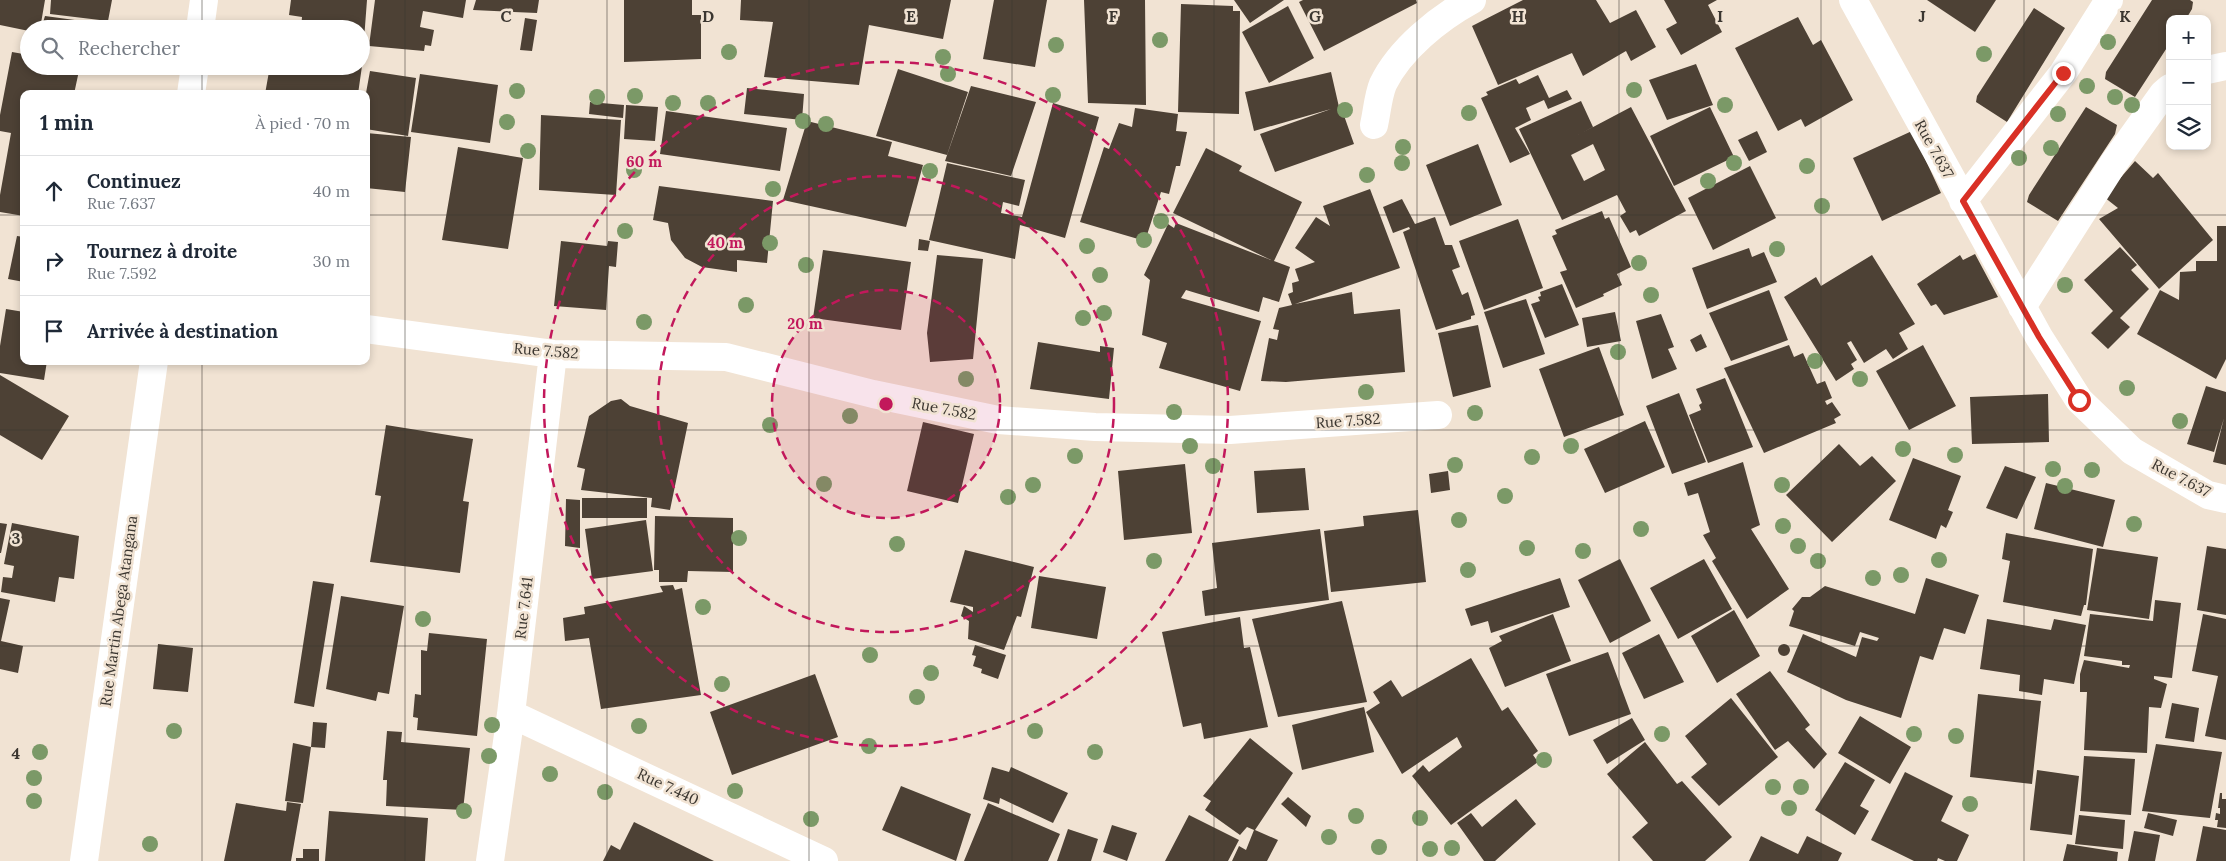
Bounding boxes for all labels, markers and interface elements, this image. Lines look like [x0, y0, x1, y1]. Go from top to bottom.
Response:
text: C [500, 6, 512, 26]
text: D [702, 6, 714, 26]
text: E [906, 6, 916, 26]
text: F [1108, 6, 1118, 26]
text: G [1309, 6, 1321, 26]
text: H [1512, 6, 1525, 26]
text: I [1717, 6, 1723, 26]
text: J [1918, 6, 1926, 26]
text: K [2119, 6, 2131, 26]
map controls [2166, 15, 2211, 150]
button: + [2166, 15, 2211, 60]
search box [20, 20, 370, 75]
icon: search [38, 34, 66, 62]
text: Rechercher [78, 36, 180, 60]
button: − [2166, 60, 2211, 105]
route end [2052, 62, 2075, 85]
button: layers [2166, 105, 2211, 150]
text: 1 min [40, 109, 94, 136]
text: À pied · 70 m [255, 113, 350, 133]
street label: Rue 7.637 [1911, 116, 1958, 181]
text: 60 m [626, 152, 662, 171]
text: Continuez [87, 169, 181, 193]
icon: ahead [40, 177, 68, 205]
text: 40 m [313, 181, 350, 201]
text: Rue 7.637 [87, 193, 155, 213]
text: 40 m [707, 233, 743, 252]
text: Tournez à droite [87, 239, 237, 263]
icon: right [40, 247, 68, 275]
text: 30 m [313, 251, 350, 271]
text: Rue 7.592 [87, 263, 157, 283]
text: 20 m [787, 314, 823, 333]
icon: arrive [40, 317, 68, 345]
text: Arrivée à destination [87, 319, 278, 343]
street label: Rue 7.582 [513, 338, 579, 363]
route start [2068, 389, 2091, 412]
street label: Rue 7.582 [910, 393, 978, 424]
centre of rings [877, 395, 895, 413]
street label: Rue 7.582 [1315, 409, 1381, 432]
street label: Rue 7.637 [2149, 454, 2214, 501]
street label: Rue Martin Abega Atangana [96, 514, 141, 708]
text: 3 [12, 528, 21, 548]
street label: Rue 7.641 [510, 576, 537, 640]
text: 4 [12, 743, 21, 763]
street label: Rue 7.440 [634, 764, 702, 809]

